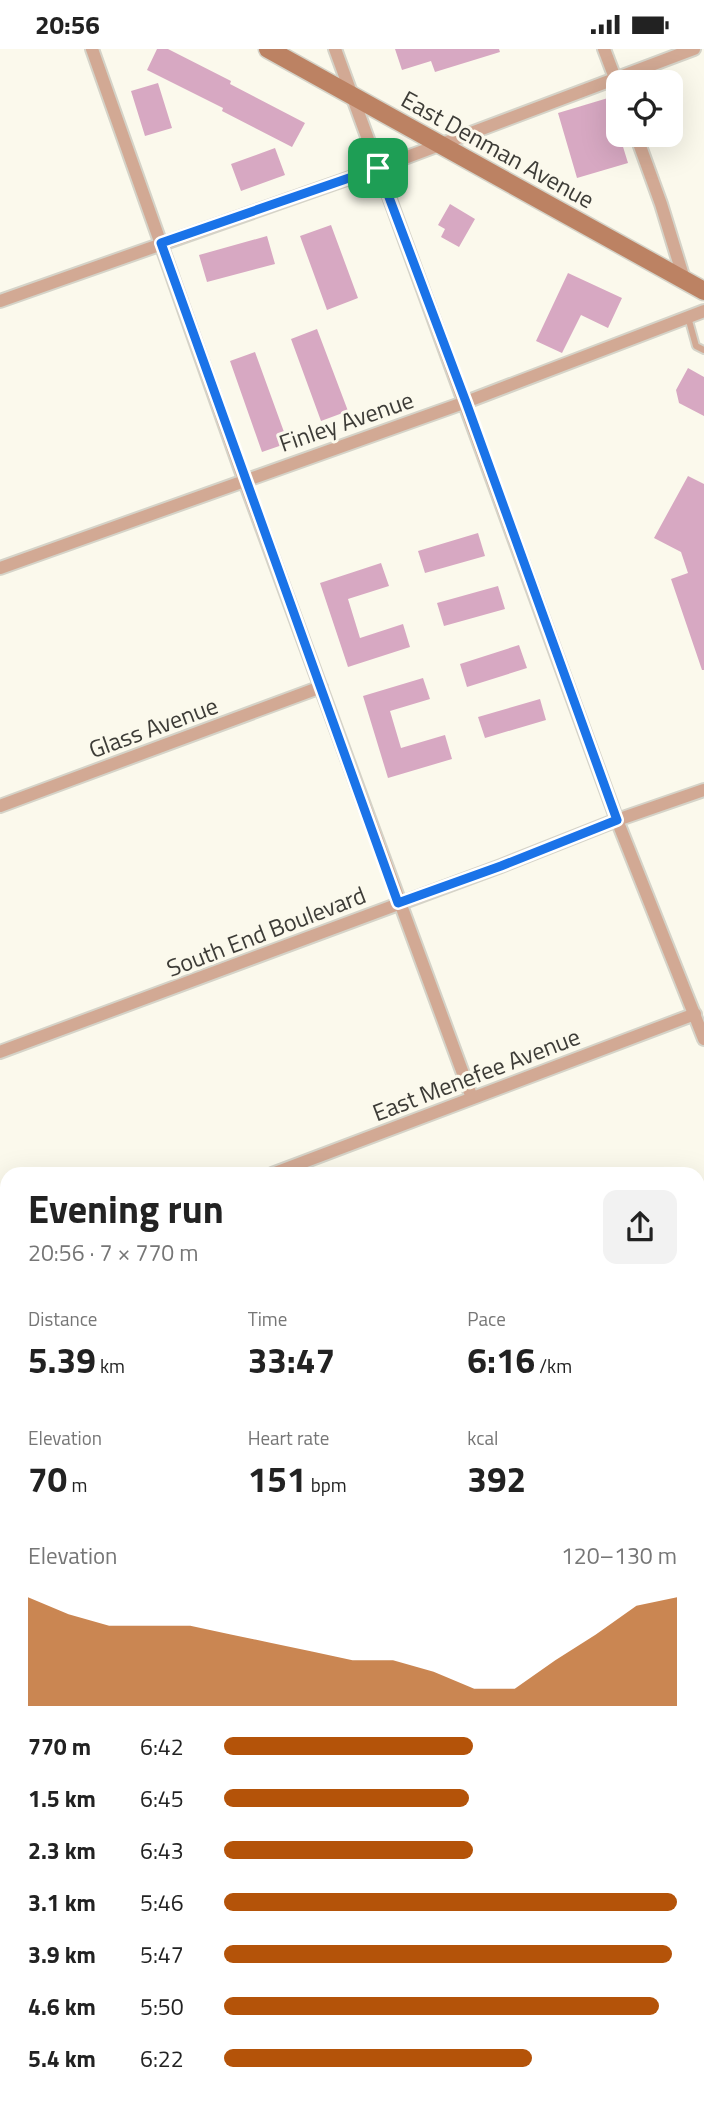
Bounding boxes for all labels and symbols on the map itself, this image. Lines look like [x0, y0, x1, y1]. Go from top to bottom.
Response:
street label: East Denman Avenue [395, 81, 601, 217]
pin [348, 138, 408, 198]
street label: Finley Avenue [274, 381, 418, 461]
street label: Glass Avenue [83, 687, 223, 767]
street label: South End Boulevard [161, 876, 371, 986]
street label: East Menefee Avenue [367, 1018, 585, 1130]

